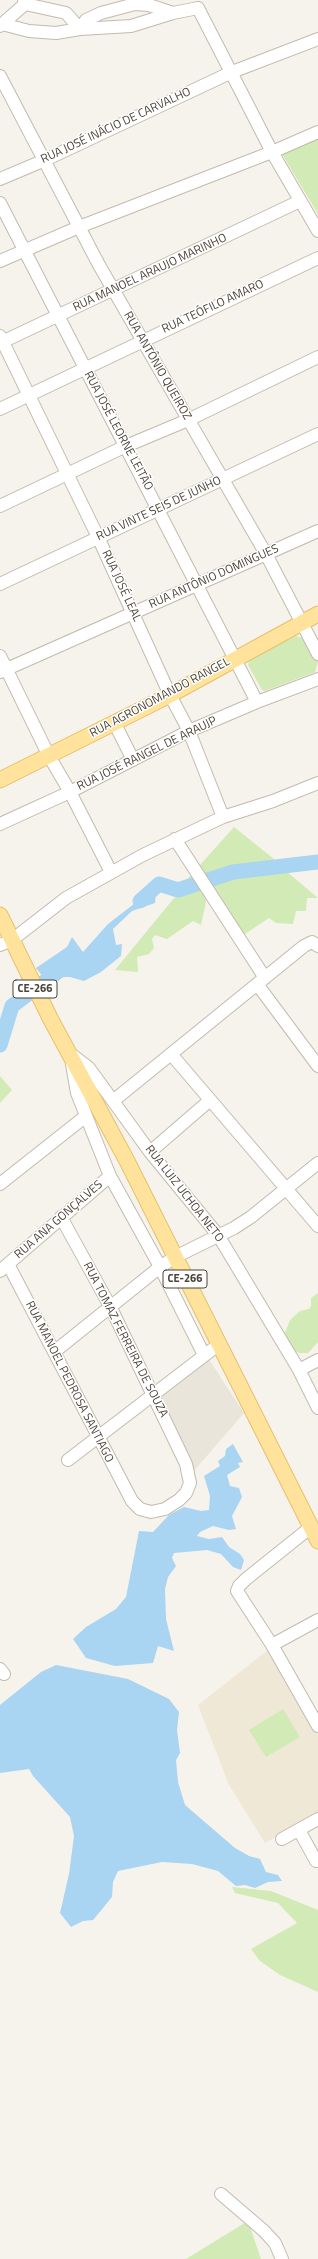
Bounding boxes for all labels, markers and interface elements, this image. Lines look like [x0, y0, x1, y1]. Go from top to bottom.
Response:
street label: RUA JOSÉ INÁCIO DE CARVALHO [39, 85, 193, 167]
street label: RUA MANOEL ARAUJO MARINHO [71, 231, 229, 315]
street label: RUA TEÓFILO AMARO [160, 277, 266, 337]
street label: RUA ANTÔNIO QUEIROZ [120, 309, 194, 423]
street label: RUA JOSÉ LEORNE LEITÃO [80, 369, 156, 493]
street label: RUA VINTE SEIS DE JUNHO [94, 474, 224, 544]
street label: RUA ANTÔNIO DOMINGUES [147, 542, 281, 612]
street label: RUA JOSÉ LEAL [98, 548, 144, 624]
street label: RUA AGRONOMANDO RANGEL [88, 655, 232, 741]
street label: RUA JOSÉ RANGEL DE ARAUJP [75, 714, 219, 794]
road number: CE-266 [13, 980, 57, 998]
street label: RUA LUIZ UCHOA NETO [142, 1143, 226, 1245]
street label: RUA ANA GONÇALVES [12, 1178, 106, 1262]
street label: RUA TOMAZ FERREIRA DE SOUZA [79, 1260, 171, 1420]
road number: CE-266 [163, 1270, 207, 1288]
street label: RUA MANOEL PEDROSA SANTIAGO [22, 1299, 116, 1465]

